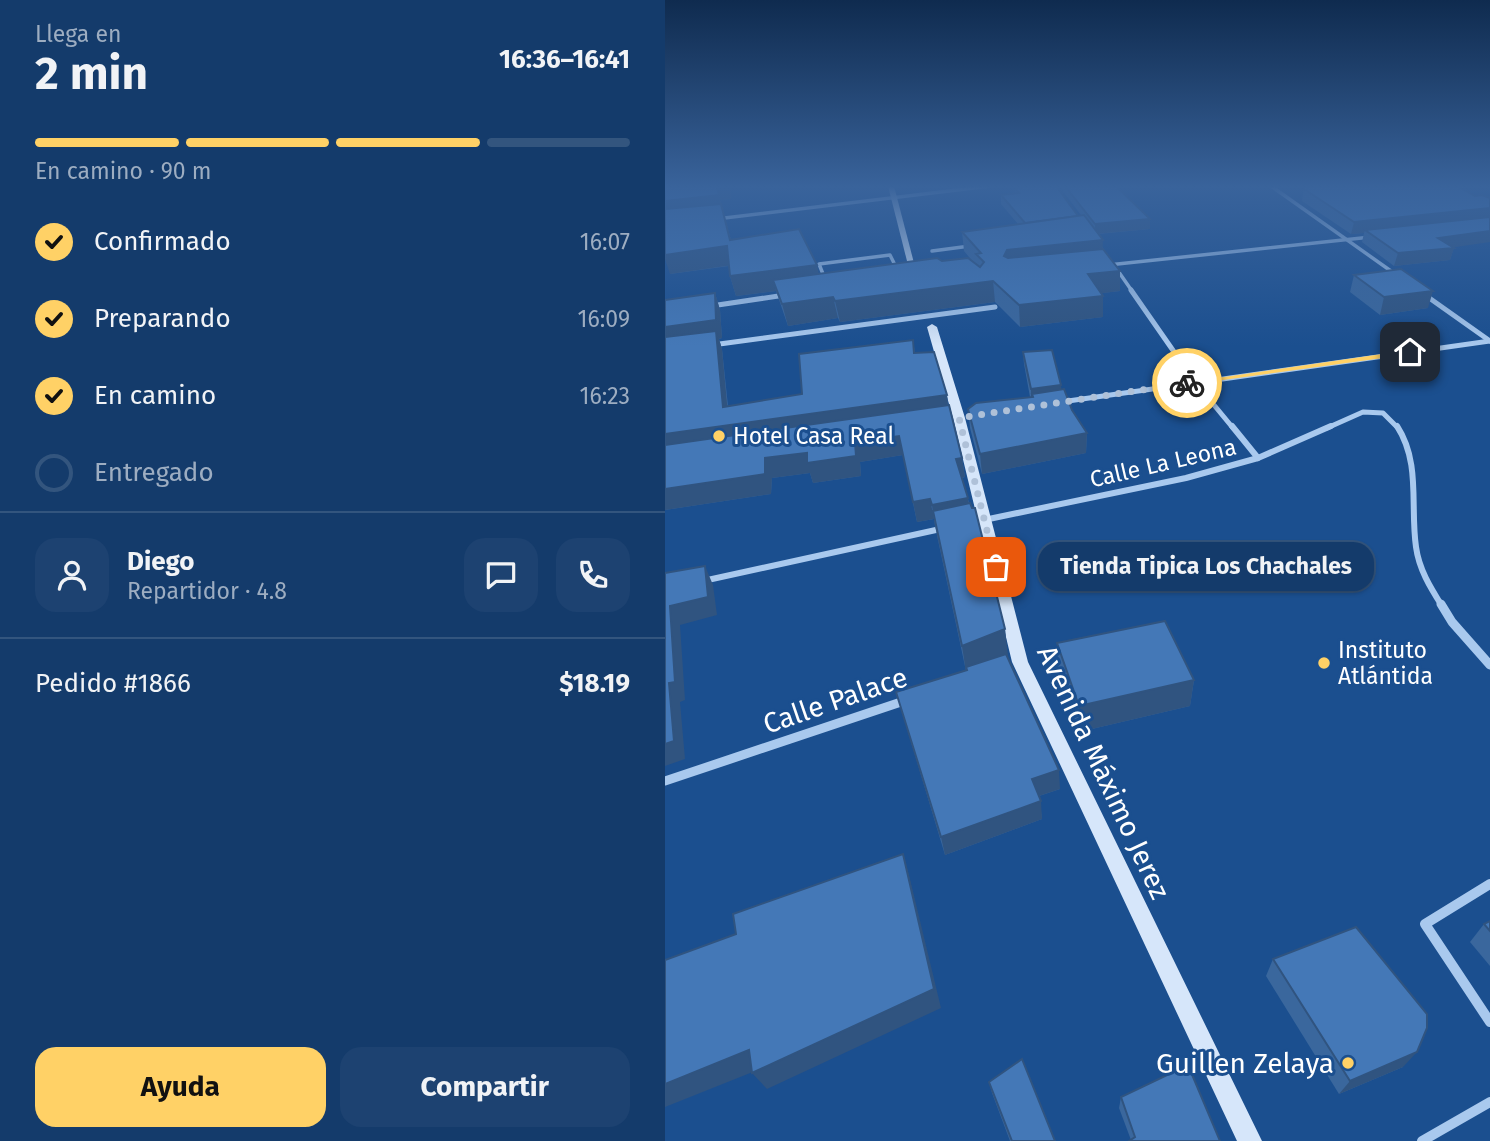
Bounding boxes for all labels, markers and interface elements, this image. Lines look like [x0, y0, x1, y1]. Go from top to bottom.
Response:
text: Llega en [35, 20, 121, 48]
text: 16:36–16:41 [499, 44, 630, 75]
text: 2 min [35, 46, 148, 101]
text: En camino · 90 m [35, 157, 211, 185]
icon: check [35, 223, 73, 261]
text: Confirmado [94, 226, 231, 257]
text: 16:07 [580, 228, 630, 256]
icon: check [35, 300, 73, 338]
text: Preparando [94, 303, 231, 334]
text: 16:09 [578, 305, 630, 333]
pin [1380, 322, 1440, 382]
icon: home [1391, 333, 1429, 371]
courier [1152, 348, 1222, 418]
icon: bike [1168, 364, 1206, 402]
icon: check [35, 377, 73, 415]
text: En camino [94, 380, 216, 411]
text: 16:23 [580, 382, 630, 410]
place label: Hotel Casa Real [733, 422, 895, 450]
marker: Hotel Casa Real [711, 428, 727, 444]
street label: Calle La Leona [1087, 433, 1239, 493]
text: Entregado [94, 457, 214, 488]
pin [966, 537, 1026, 597]
button: person [35, 538, 109, 612]
button: chat [464, 538, 538, 612]
button: phone [556, 538, 630, 612]
callout: Tienda Tipica Los Chachales [1038, 542, 1374, 592]
text: Diego [127, 546, 195, 577]
icon: bag [977, 548, 1015, 586]
text: Tienda Tipica Los Chachales [1060, 552, 1352, 580]
text: Repartidor · 4.8 [127, 577, 287, 605]
place label: Instituto Atlántida [1338, 636, 1433, 690]
street label: Avenida Máximo Jerez [1030, 640, 1177, 904]
marker: Instituto Atlántida [1316, 655, 1332, 671]
street label: Calle Palace [759, 660, 912, 741]
text: Pedido #1866 [35, 668, 191, 699]
text: $18.19 [559, 668, 630, 699]
button: Ayuda [35, 1047, 326, 1127]
button: Compartir [340, 1047, 630, 1127]
place label: Guillen Zelaya [1156, 1047, 1334, 1080]
marker: Guillen Zelaya [1340, 1055, 1356, 1071]

